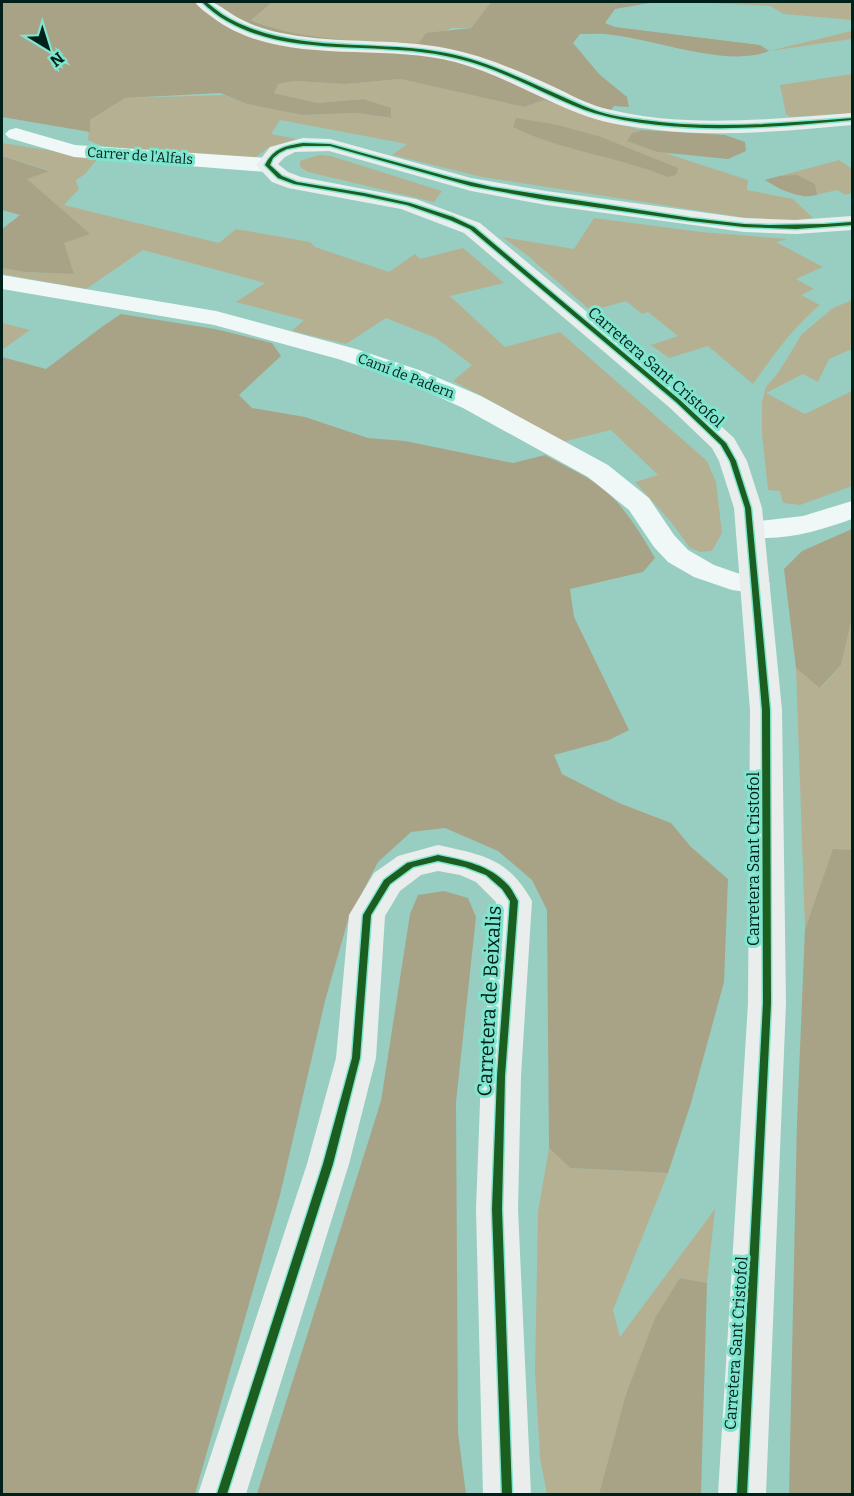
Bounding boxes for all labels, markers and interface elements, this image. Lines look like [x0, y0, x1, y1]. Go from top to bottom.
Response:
north arrow [18, 18, 78, 78]
text: N [46, 48, 68, 71]
street label: Carrer de l'Alfals [86, 144, 194, 168]
street label: Carretera Sant Cristofol [584, 303, 728, 432]
street label: Camí de Padern [355, 350, 457, 402]
street label: Carretera Sant Cristofol [744, 772, 763, 946]
street label: Carretera de Beixalis [472, 905, 506, 1097]
street label: Carretera Sant Cristofol [720, 1255, 752, 1431]

